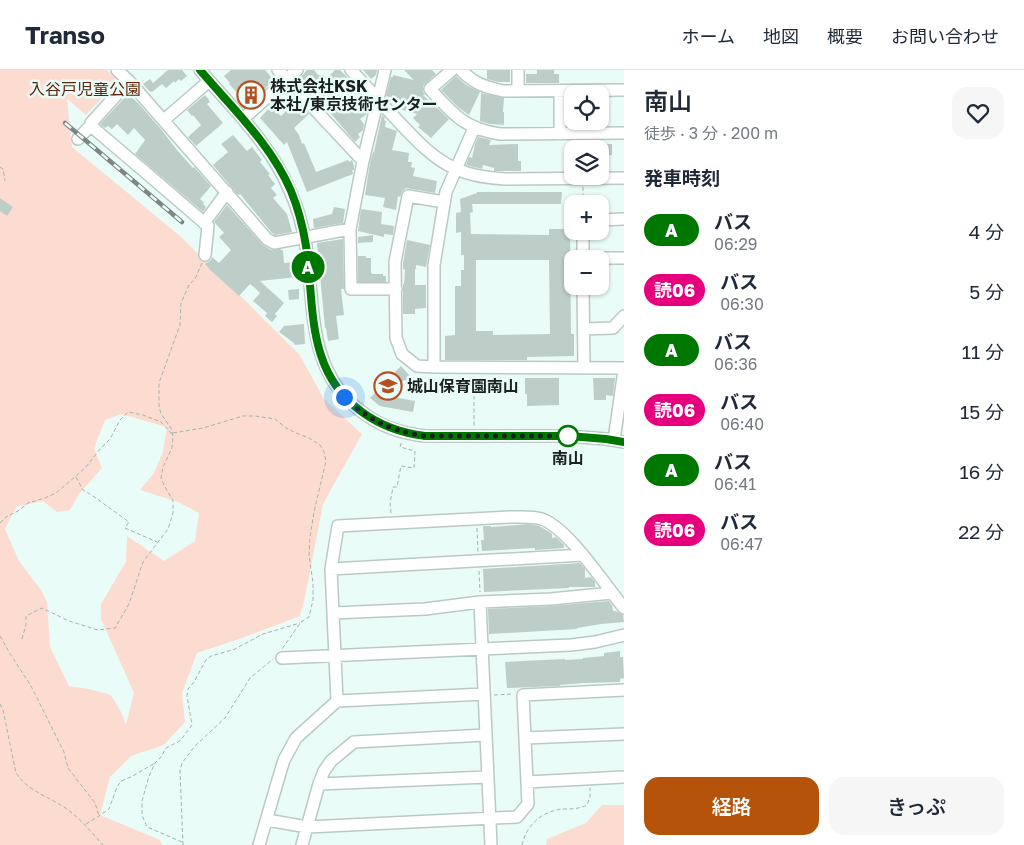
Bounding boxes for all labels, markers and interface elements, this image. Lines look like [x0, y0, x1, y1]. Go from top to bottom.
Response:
text: Transo [25, 20, 105, 49]
text: ホーム [682, 25, 735, 47]
text: 地図 [763, 25, 799, 47]
text: 概要 [827, 25, 863, 47]
text: お問い合わせ [891, 25, 999, 47]
place label: 株式会社KSK 本社/東京技術センター [270, 76, 438, 114]
park label: 入谷戸児童公園 [29, 79, 141, 99]
building icon: 株式会社KSK 本社/東京技術センター [236, 80, 266, 110]
map controls [564, 85, 609, 295]
button: locate [564, 85, 609, 130]
text: 南山 [644, 86, 692, 115]
button: heart [952, 87, 1004, 139]
text: 徒歩 · 3 分 · 200 m [644, 123, 778, 143]
button: layers [564, 140, 609, 185]
text: 発車時刻 [644, 166, 720, 189]
button: + [564, 195, 609, 240]
text: バス [714, 210, 752, 233]
text: A [665, 219, 678, 241]
text: 4 分 [969, 220, 1004, 243]
text: 06:29 [714, 234, 757, 254]
button: − [564, 250, 609, 295]
line badge: A [292, 251, 324, 283]
text: A [302, 256, 314, 278]
text: バス [720, 270, 758, 293]
text: 読06 [654, 279, 695, 301]
text: 5 分 [969, 280, 1004, 303]
text: 06:30 [720, 294, 764, 314]
text: バス [714, 330, 752, 353]
text: A [665, 339, 678, 361]
text: 11 分 [962, 340, 1004, 363]
text: 06:36 [714, 354, 757, 374]
school or university icon: 城山保育園南山 [373, 371, 403, 401]
place label: 城山保育園南山 [407, 376, 519, 396]
your location [332, 385, 357, 410]
text: バス [720, 390, 758, 413]
text: 読06 [654, 399, 695, 421]
text: 15 分 [960, 400, 1004, 423]
text: 06:40 [720, 414, 764, 434]
marker: 南山 [557, 425, 579, 447]
place label: 南山 [552, 448, 584, 468]
text: バス [714, 450, 752, 473]
text: A [665, 459, 678, 481]
text: 16 分 [960, 460, 1004, 483]
text: 06:41 [714, 474, 756, 494]
text: バス [720, 510, 758, 533]
text: 読06 [654, 519, 695, 541]
text: 22 分 [958, 520, 1004, 543]
text: 06:47 [720, 534, 763, 554]
button: 経路 [644, 777, 819, 835]
button: きっぷ [829, 777, 1004, 835]

